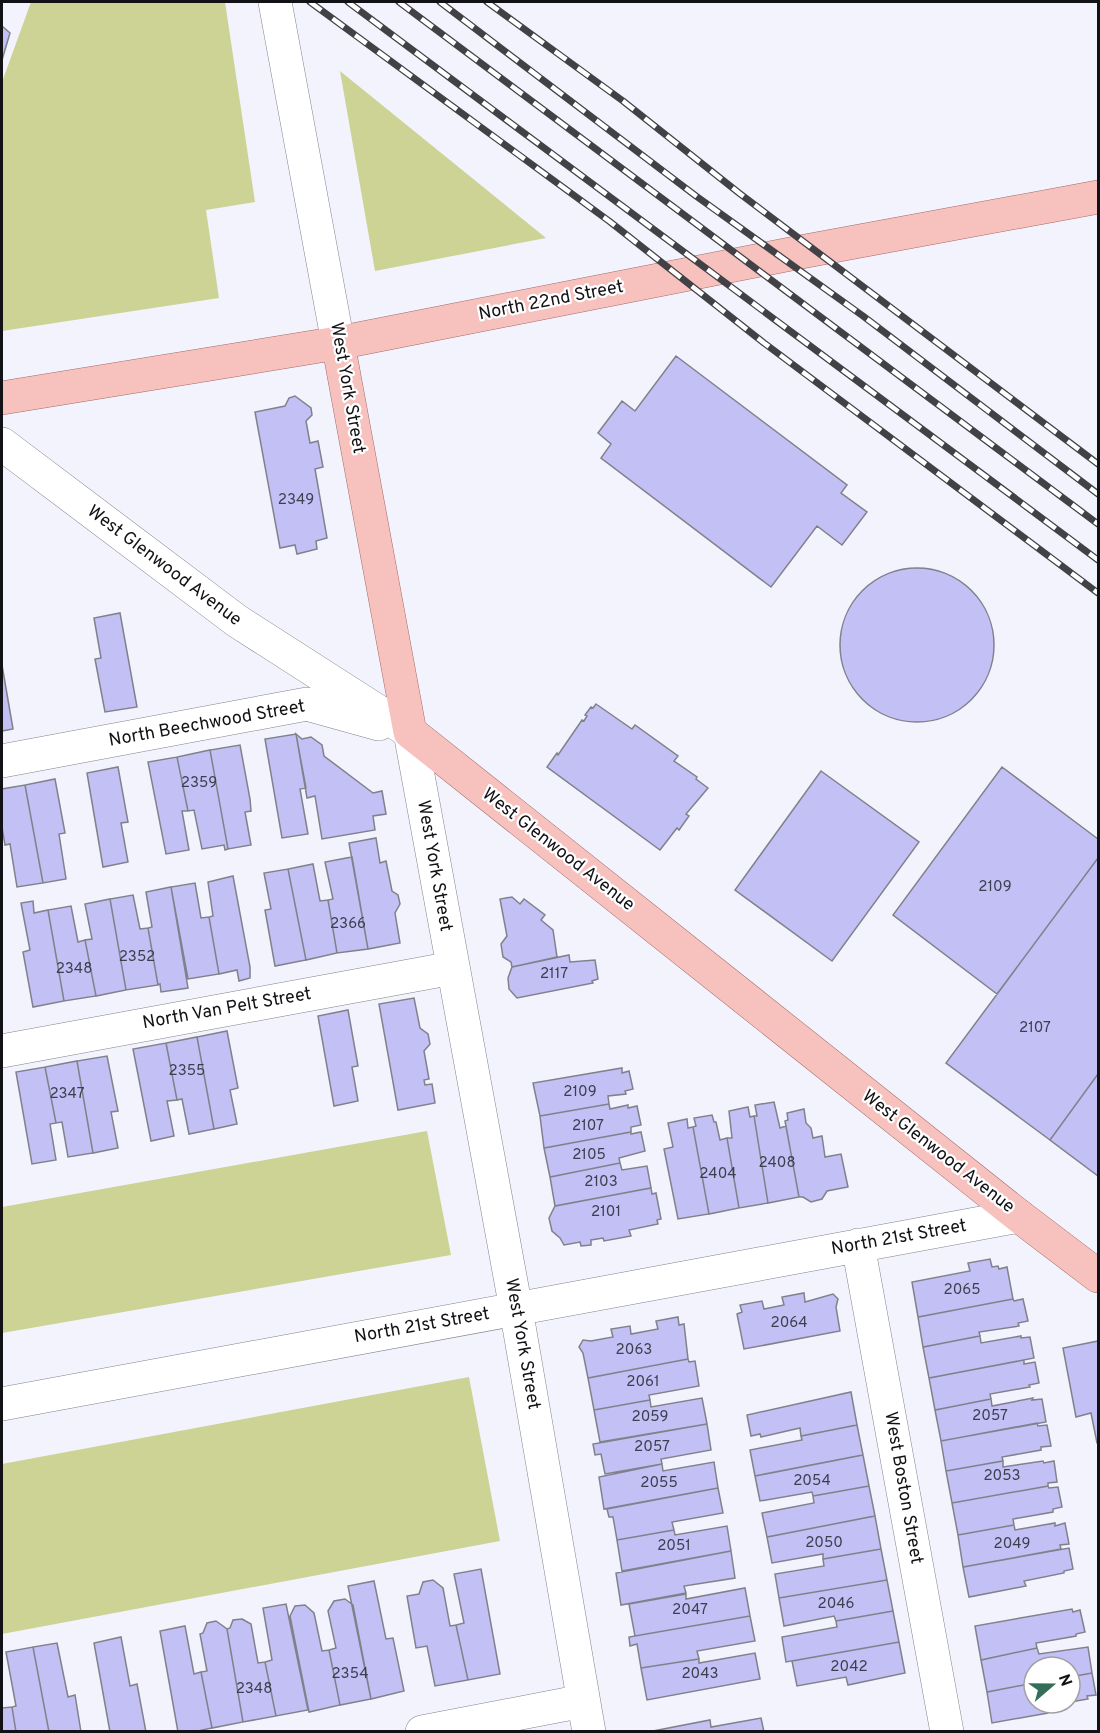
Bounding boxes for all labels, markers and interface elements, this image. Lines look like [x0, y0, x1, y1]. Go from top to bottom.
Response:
street label: North 22nd Street [477, 276, 625, 326]
street label: West York Street [324, 321, 370, 455]
house number: 2349 [278, 491, 314, 510]
street label: West Glenwood Avenue [82, 500, 246, 632]
street label: North Beechwood Street [107, 695, 307, 753]
house number: 2359 [181, 774, 217, 793]
street label: West Glenwood Avenue [477, 783, 639, 917]
street label: West York Street [411, 799, 457, 933]
house number: 2109 [978, 878, 1012, 897]
house number: 2366 [330, 915, 366, 934]
house number: 2352 [119, 948, 155, 967]
house number: 2348 [56, 960, 92, 979]
house number: 2117 [540, 965, 568, 984]
street label: North Van Pelt Street [141, 983, 313, 1035]
house number: 2107 [1019, 1019, 1051, 1038]
house number: 2355 [169, 1062, 205, 1081]
house number: 2109 [563, 1083, 597, 1102]
house number: 2347 [49, 1085, 85, 1104]
street label: West Glenwood Avenue [857, 1085, 1019, 1219]
house number: 2107 [572, 1117, 604, 1136]
house number: 2105 [572, 1146, 606, 1165]
house number: 2408 [758, 1154, 796, 1173]
house number: 2404 [699, 1165, 737, 1184]
house number: 2103 [584, 1173, 618, 1192]
house number: 2101 [591, 1203, 621, 1222]
street label: North 21st Street [830, 1215, 968, 1261]
street label: West York Street [499, 1277, 545, 1411]
house number: 2065 [943, 1281, 981, 1300]
street label: North 21st Street [353, 1303, 491, 1349]
house number: 2064 [770, 1314, 808, 1333]
house number: 2063 [616, 1341, 652, 1360]
house number: 2061 [626, 1373, 660, 1392]
house number: 2057 [972, 1407, 1008, 1426]
house number: 2059 [632, 1408, 668, 1427]
street label: West Boston Street [878, 1410, 928, 1566]
house number: 2057 [634, 1438, 670, 1457]
house number: 2053 [983, 1467, 1021, 1486]
house number: 2054 [793, 1472, 831, 1491]
house number: 2055 [640, 1474, 678, 1493]
house number: 2050 [805, 1534, 843, 1553]
house number: 2049 [994, 1535, 1030, 1554]
house number: 2051 [657, 1537, 691, 1556]
house number: 2046 [817, 1595, 855, 1614]
house number: 2047 [672, 1601, 708, 1620]
north arrow [1022, 1655, 1082, 1715]
house number: 2042 [830, 1658, 868, 1677]
house number: 2354 [331, 1665, 369, 1684]
house number: 2043 [681, 1665, 719, 1684]
text: N [1053, 1672, 1076, 1689]
house number: 2348 [236, 1680, 272, 1699]

